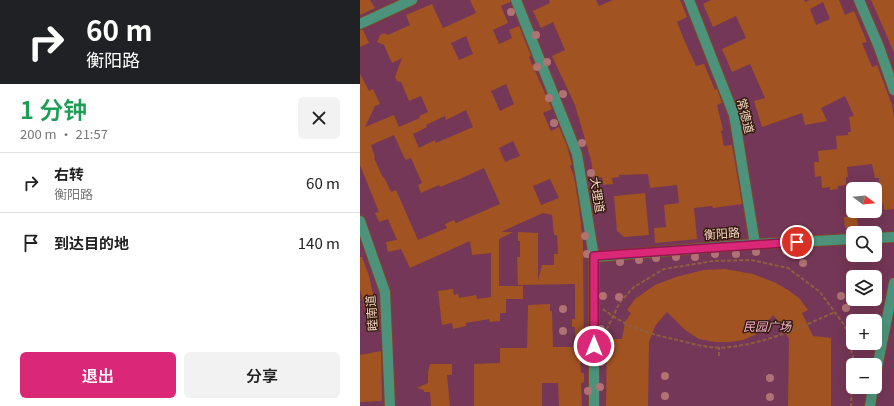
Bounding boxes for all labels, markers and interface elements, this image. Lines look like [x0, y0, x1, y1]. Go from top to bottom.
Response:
text: 60 m [86, 9, 152, 49]
icon: right [20, 16, 72, 68]
text: 衡阳路 [86, 46, 140, 72]
text: 1 分钟 [20, 91, 87, 126]
street label: 常德道 [734, 96, 759, 135]
button: close [298, 97, 340, 139]
text: 200 m · 21:57 [20, 124, 108, 143]
text: 右转 [54, 163, 84, 184]
icon: right [20, 172, 42, 194]
text: 60 m [306, 172, 340, 193]
street label: 大理道 [587, 176, 610, 214]
north arrow [846, 182, 882, 218]
map controls [846, 182, 882, 394]
text: 衡阳路 [54, 184, 93, 203]
street label: 衡阳路 [703, 223, 740, 242]
pin [780, 225, 814, 259]
button: search [846, 226, 882, 262]
icon: arrive [786, 231, 808, 253]
icon: arrive [20, 232, 42, 254]
text: 到达目的地 [54, 232, 129, 253]
text: 140 m [298, 232, 340, 253]
button: layers [846, 270, 882, 306]
street label: 睦南道 [361, 295, 380, 332]
button: + [846, 314, 882, 350]
park label: 民园广场 [743, 317, 792, 334]
position arrow [573, 325, 615, 367]
button: 退出 [20, 352, 176, 398]
button: 分享 [184, 352, 340, 398]
button: − [846, 358, 882, 394]

